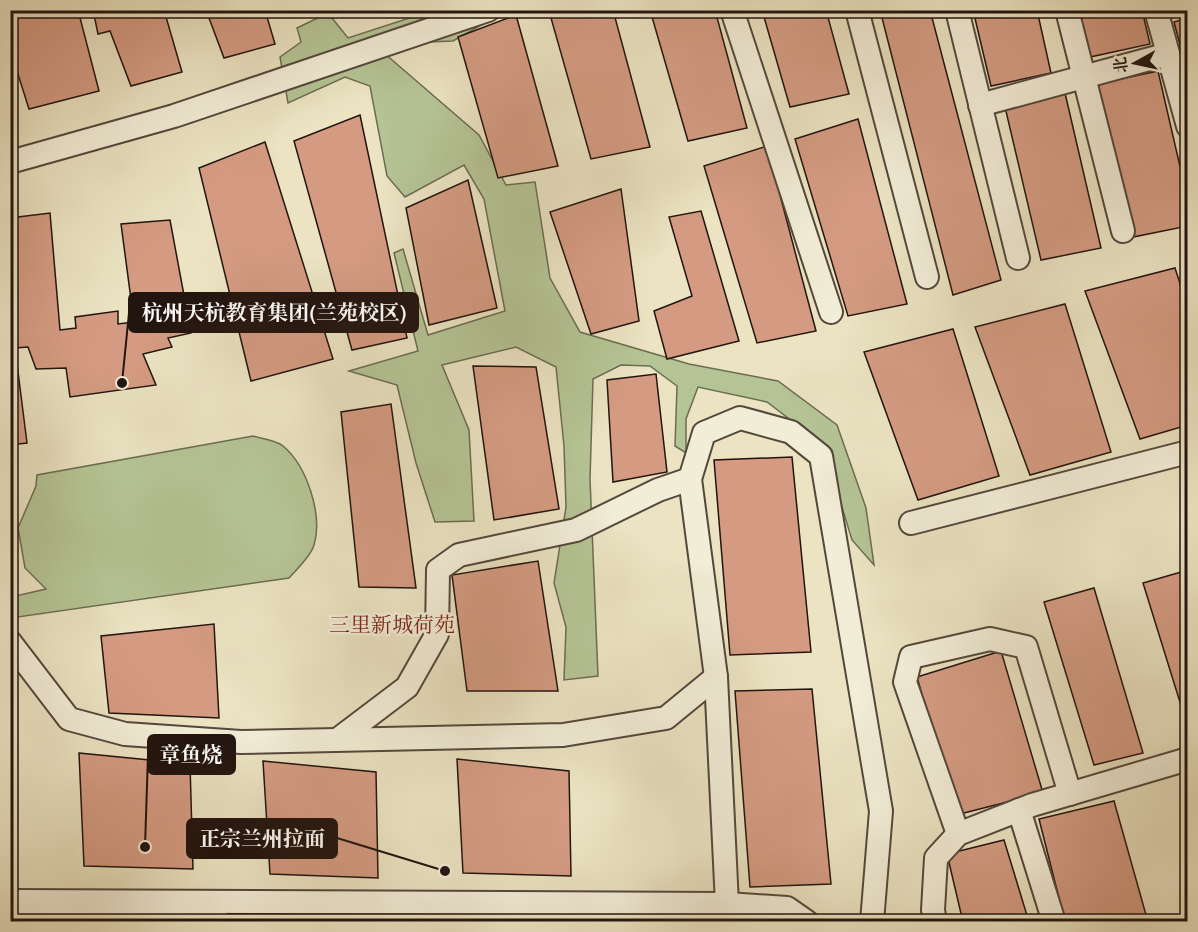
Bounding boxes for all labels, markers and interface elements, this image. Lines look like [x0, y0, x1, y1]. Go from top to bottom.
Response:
north arrow [1105, 33, 1165, 93]
text: 北 [1109, 56, 1132, 74]
callout: 杭州天杭教育集团(兰苑校区) [129, 293, 418, 332]
text: 杭州天杭教育集团(兰苑校区) [142, 299, 406, 326]
district label: 三里新城荷苑 [329, 611, 455, 638]
callout: 章鱼烧 [148, 735, 235, 774]
text: 章鱼烧 [160, 741, 223, 768]
callout: 正宗兰州拉面 [187, 819, 337, 858]
text: 正宗兰州拉面 [199, 825, 325, 852]

